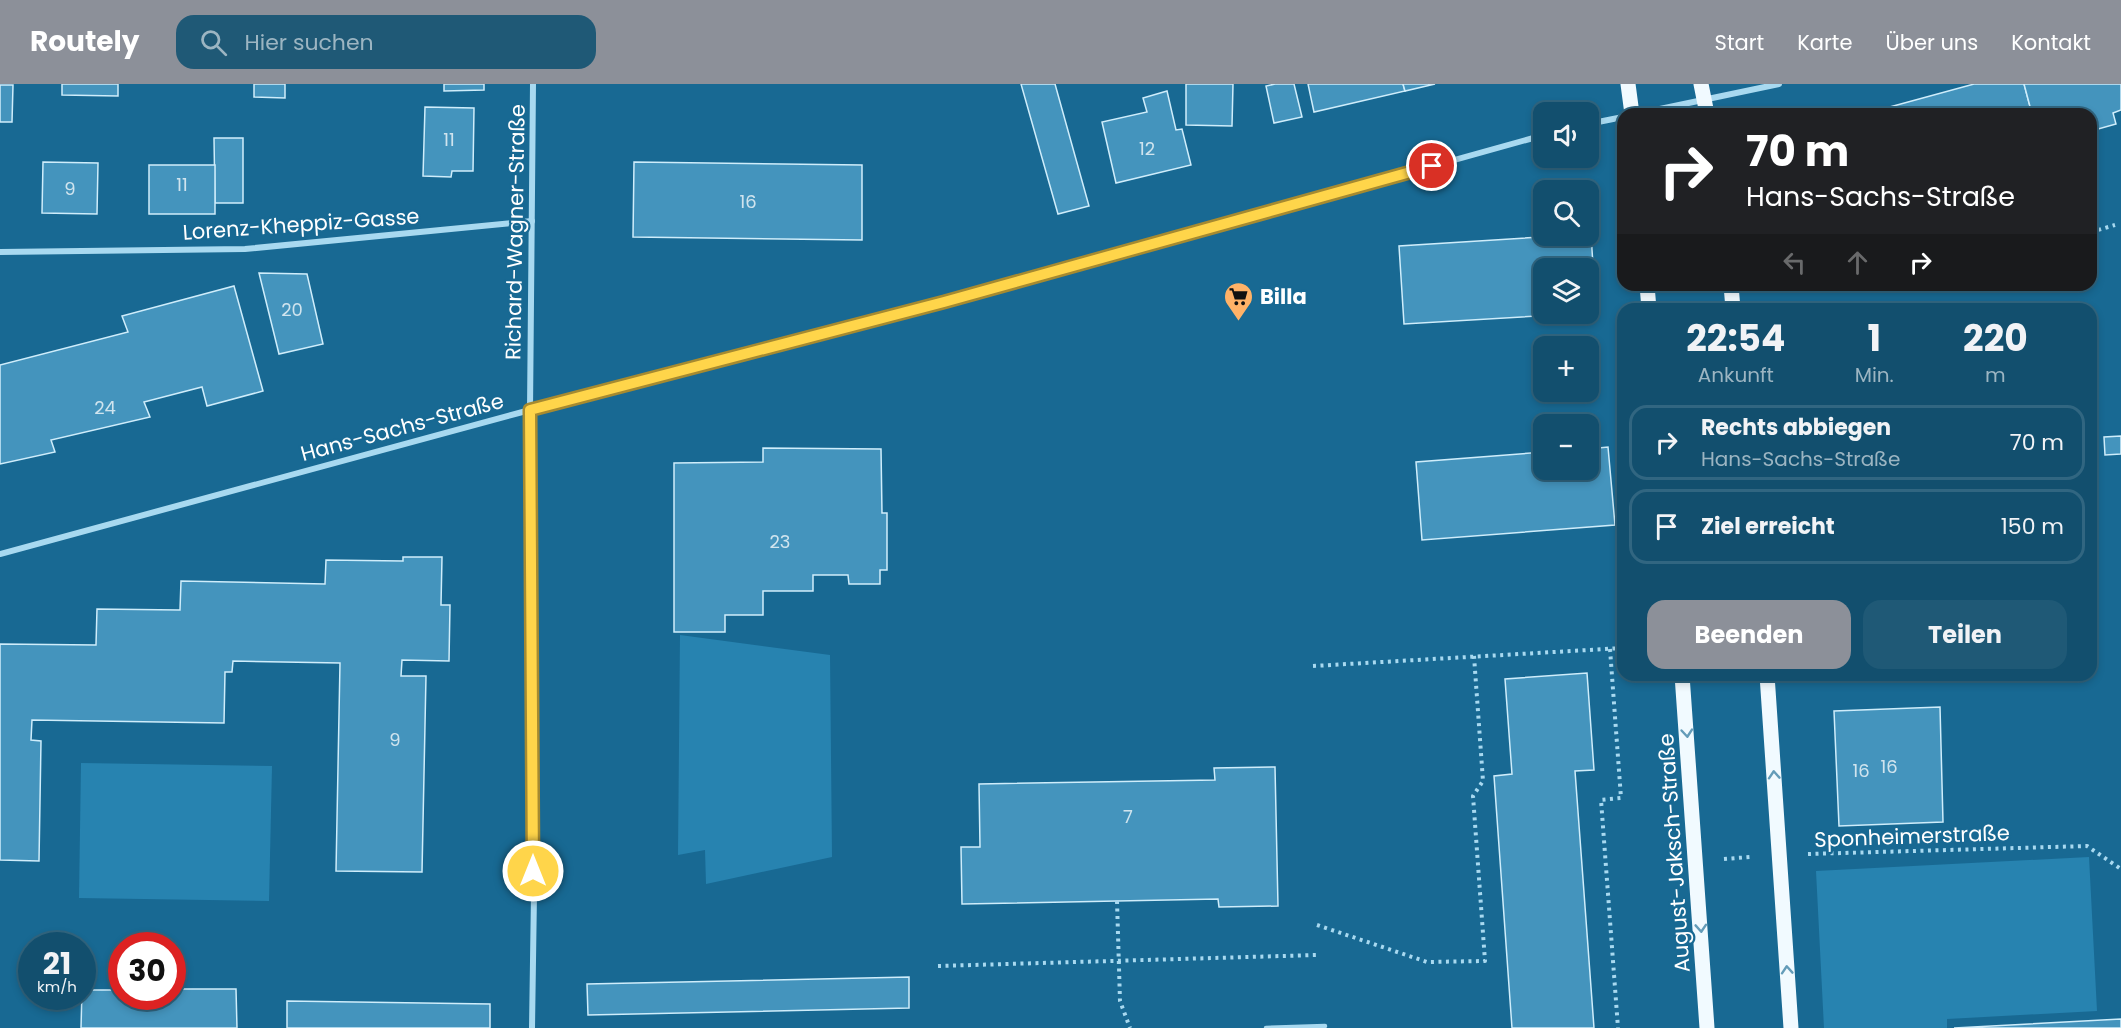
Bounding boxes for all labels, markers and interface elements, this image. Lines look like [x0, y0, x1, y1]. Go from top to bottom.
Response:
search box [176, 15, 596, 69]
text: Routely [30, 22, 140, 61]
icon: search [197, 26, 230, 59]
text: Hier suchen [245, 27, 374, 58]
text: Start [1715, 28, 1764, 57]
text: Karte [1797, 28, 1853, 57]
text: Über uns [1886, 28, 1978, 57]
text: Kontakt [2011, 28, 2091, 57]
map controls [1533, 102, 1599, 480]
button: sound [1533, 102, 1599, 168]
street label: Richard-Wagner-Straße [498, 104, 532, 360]
text: 70 m [1746, 122, 1849, 181]
house number: 11 [443, 127, 455, 152]
icon: right [1647, 132, 1725, 210]
house number: 12 [1139, 136, 1155, 161]
pin [1406, 140, 1457, 191]
icon: arrive [1415, 149, 1448, 182]
house number: 11 [176, 172, 188, 197]
house number: 9 [64, 176, 76, 201]
text: Hans-Sachs-Straße [1746, 178, 2015, 215]
button: search [1533, 180, 1599, 246]
house number: 16 [739, 189, 757, 214]
street label: Lorenz-Kheppiz-Gasse [182, 201, 420, 247]
icon: left [1778, 246, 1811, 279]
icon: ahead [1841, 246, 1874, 279]
icon: right [1904, 246, 1937, 279]
button: layers [1533, 258, 1599, 324]
supermarket icon: Billa [1223, 280, 1255, 322]
place label: Billa [1260, 282, 1307, 311]
house number: 20 [281, 297, 303, 322]
text: 22:54 [1686, 313, 1785, 364]
text: 1 [1867, 313, 1881, 364]
text: 220 [1963, 313, 2028, 364]
button: + [1533, 336, 1599, 402]
text: Ankunft [1698, 361, 1774, 389]
text: Min. [1855, 361, 1894, 389]
text: m [1985, 361, 2006, 389]
street label: Hans-Sachs-Straße [297, 386, 507, 468]
house number: 24 [94, 395, 116, 420]
text: Rechts abbiegen [1701, 412, 1891, 443]
button: − [1533, 414, 1599, 480]
icon: right [1650, 426, 1683, 459]
text: 70 m [2010, 427, 2064, 458]
text: Hans-Sachs-Straße [1701, 445, 1900, 473]
icon: arrive [1650, 510, 1683, 543]
text: Ziel erreicht [1701, 511, 1835, 542]
text: 150 m [2001, 511, 2064, 542]
house number: 23 [770, 529, 790, 554]
button: Beenden [1647, 600, 1851, 669]
button: Teilen [1863, 600, 2067, 669]
house number: 9 [389, 727, 401, 752]
one-way arrow [1680, 729, 1693, 738]
street label: August-Jaksch-Straße [1651, 732, 1697, 974]
house number: 16 [1880, 754, 1898, 779]
house number: 16 [1852, 758, 1870, 783]
one-way arrow [1768, 771, 1781, 780]
house number: 7 [1123, 804, 1133, 829]
street label: Sponheimerstraße [1814, 818, 2010, 854]
position arrow [501, 839, 565, 903]
one-way arrow [1694, 923, 1707, 932]
speed limit sign: 30 [108, 932, 186, 1010]
text: 21 [43, 942, 71, 985]
one-way arrow [1781, 965, 1794, 974]
text: km/h [37, 976, 77, 997]

